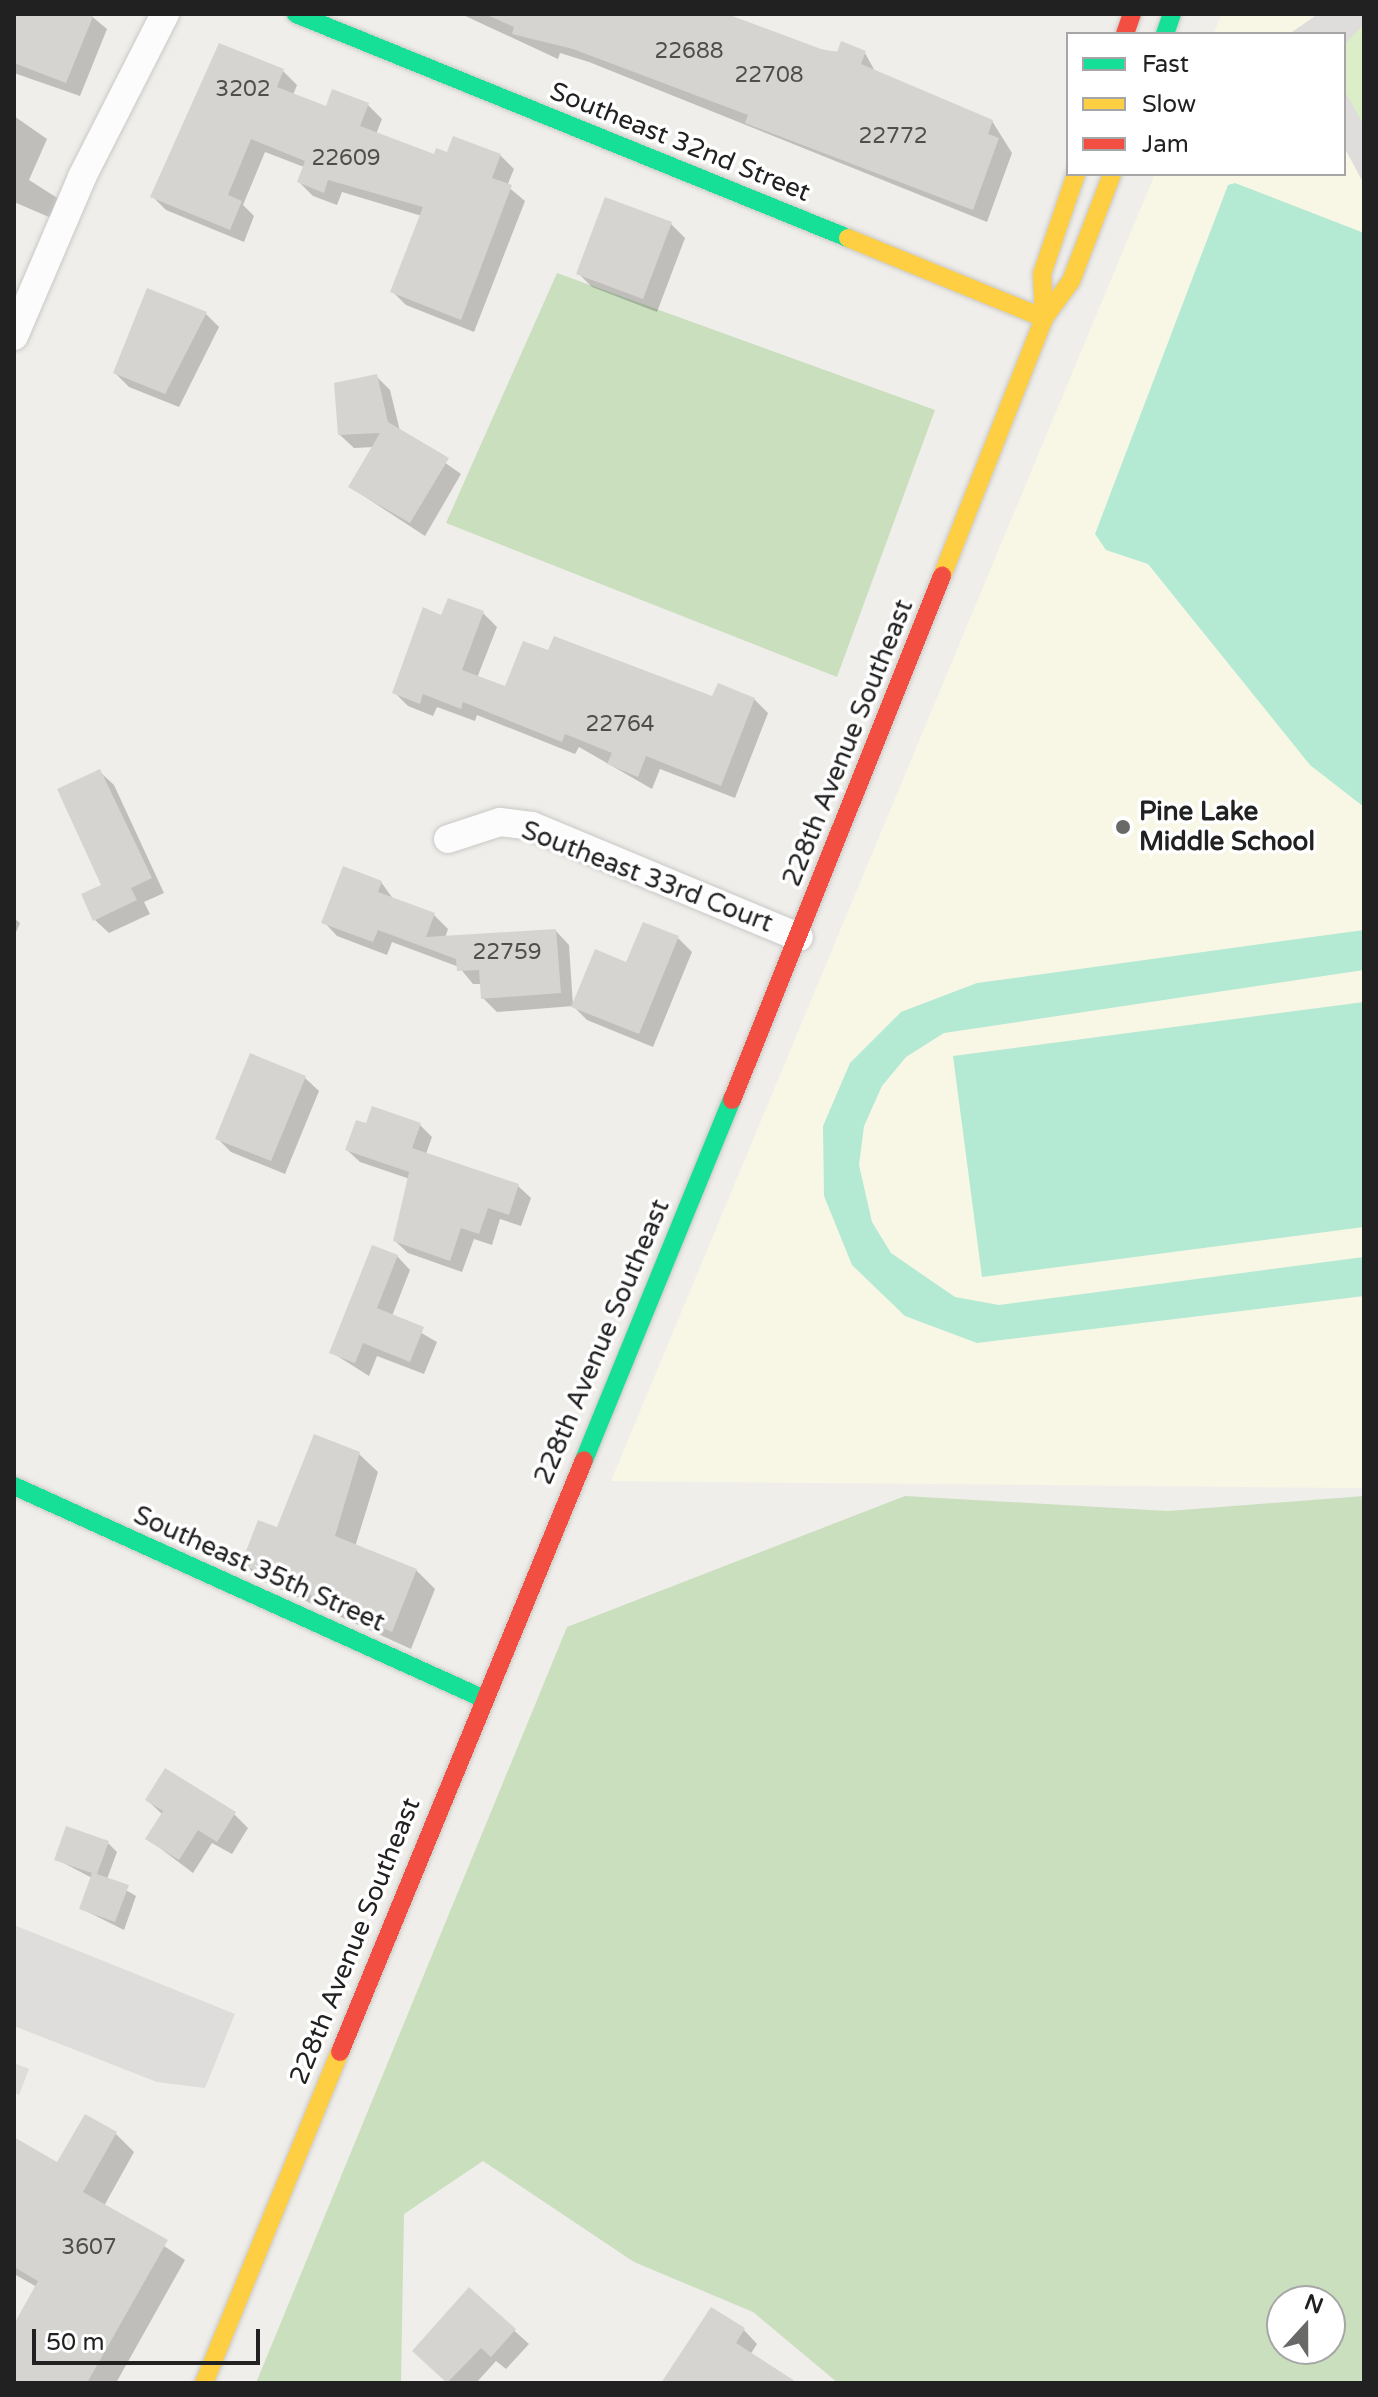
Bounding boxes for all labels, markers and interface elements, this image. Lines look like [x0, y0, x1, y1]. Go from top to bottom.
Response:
legend [1066, 32, 1346, 176]
house number: 22688 [654, 39, 724, 65]
text: Fast [1142, 50, 1189, 79]
house number: 22708 [734, 63, 804, 89]
street label: Southeast 32nd Street [545, 76, 815, 208]
house number: 3202 [215, 77, 271, 103]
text: Slow [1142, 90, 1196, 119]
house number: 22772 [858, 124, 928, 150]
text: Jam [1142, 130, 1189, 159]
house number: 22609 [311, 146, 381, 172]
street label: 228th Avenue Southeast [776, 595, 920, 891]
house number: 22764 [585, 712, 655, 738]
place label: Pine Lake Middle School [1139, 796, 1315, 858]
street label: Southeast 33rd Court [517, 815, 777, 939]
marker: Pine Lake Middle School [1114, 818, 1132, 836]
house number: 22759 [472, 940, 542, 966]
street label: 228th Avenue Southeast [528, 1195, 676, 1489]
street label: Southeast 35th Street [129, 1500, 389, 1638]
street label: 228th Avenue Southeast [283, 1793, 427, 2089]
house number: 3607 [61, 2235, 117, 2261]
north arrow [1266, 2285, 1346, 2365]
text: N [1301, 2289, 1327, 2320]
scale bar [36, 2313, 264, 2363]
text: 50 m [46, 2328, 104, 2357]

